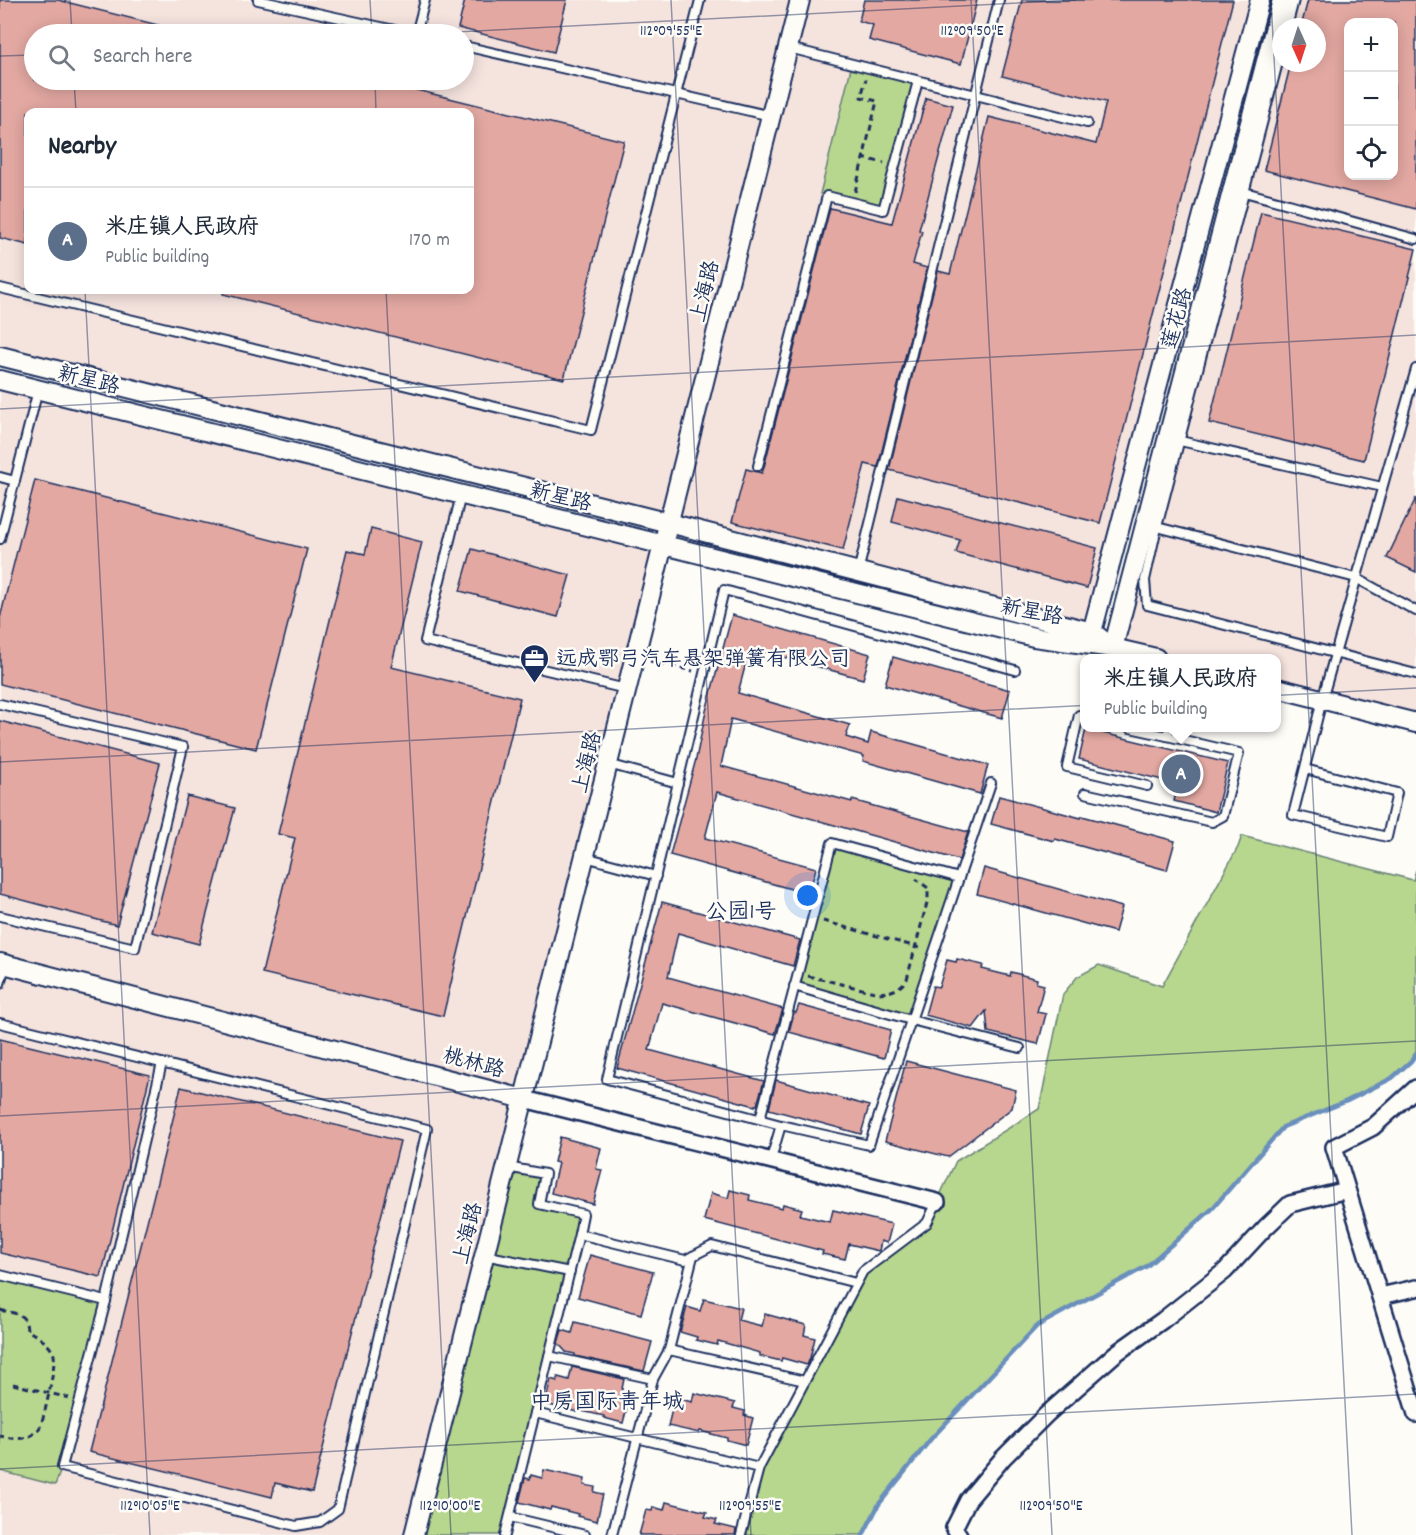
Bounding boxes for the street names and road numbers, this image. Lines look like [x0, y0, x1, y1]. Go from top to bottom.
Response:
street label: 上海路 [685, 258, 729, 326]
street label: 莲花路 [1156, 284, 1202, 353]
street label: 新星路 [54, 360, 122, 404]
street label: 新星路 [526, 477, 594, 521]
street label: 新星路 [998, 593, 1065, 635]
street label: 上海路 [567, 729, 611, 797]
street label: 桃林路 [439, 1042, 508, 1088]
street label: 上海路 [448, 1200, 492, 1268]

